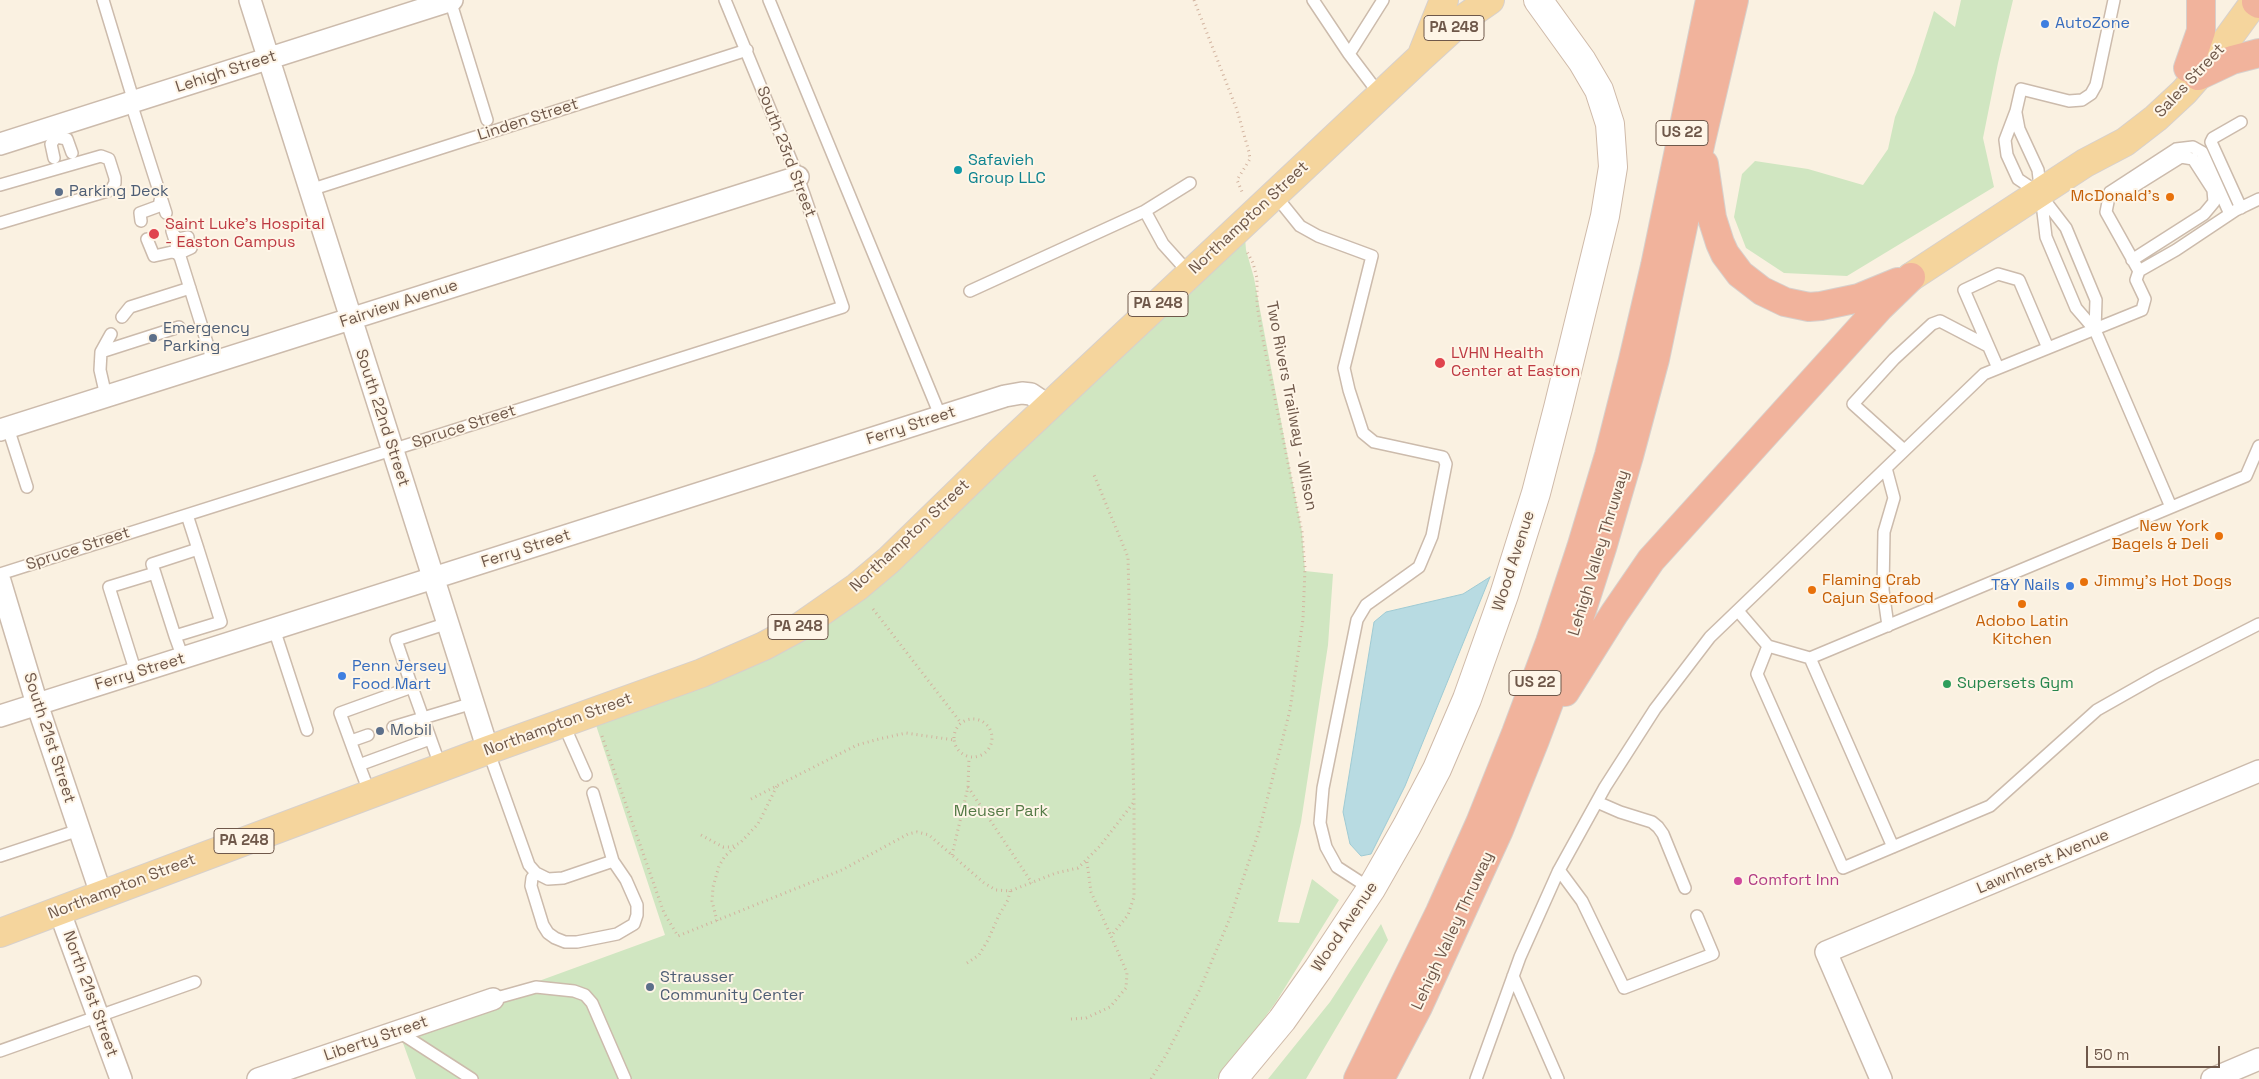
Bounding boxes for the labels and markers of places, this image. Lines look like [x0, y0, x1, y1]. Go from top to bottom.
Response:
place label: AutoZone [2055, 14, 2130, 34]
marker: AutoZone [2039, 18, 2051, 30]
place label: Safavieh Group LLC [968, 151, 1046, 189]
marker: Safavieh Group LLC [952, 164, 964, 176]
place label: Parking Deck [69, 182, 169, 202]
marker: Parking Deck [53, 186, 65, 198]
place label: McDonald's [2070, 187, 2160, 207]
marker: McDonald's [2164, 191, 2176, 203]
place label: Saint Luke's Hospital - Easton Campus [165, 215, 325, 253]
marker: Saint Luke's Hospital - Easton Campus [147, 227, 161, 241]
place label: Emergency Parking [163, 319, 250, 357]
marker: Emergency Parking [147, 332, 159, 344]
place label: LVHN Health Center at Easton [1451, 344, 1580, 382]
marker: LVHN Health Center at Easton [1433, 356, 1447, 370]
place label: New York Bagels & Deli [2112, 517, 2209, 555]
marker: New York Bagels & Deli [2213, 530, 2225, 542]
place label: Flaming Crab Cajun Seafood [1822, 571, 1934, 609]
place label: Jimmy's Hot Dogs [2094, 572, 2232, 592]
place label: T&Y Nails [1991, 576, 2060, 596]
marker: Jimmy's Hot Dogs [2078, 576, 2090, 588]
marker: T&Y Nails [2064, 580, 2076, 592]
marker: Flaming Crab Cajun Seafood [1806, 584, 1818, 596]
marker: Adobo Latin Kitchen [2016, 598, 2028, 610]
place label: Adobo Latin Kitchen [1975, 612, 2069, 650]
place label: Penn Jersey Food Mart [352, 657, 447, 695]
marker: Penn Jersey Food Mart [336, 670, 348, 682]
place label: Supersets Gym [1957, 674, 2074, 694]
marker: Supersets Gym [1941, 678, 1953, 690]
place label: Mobil [390, 721, 432, 741]
marker: Mobil [374, 725, 386, 737]
place label: Comfort Inn [1748, 871, 1839, 891]
marker: Comfort Inn [1732, 875, 1744, 887]
place label: Strausser Community Center [660, 968, 804, 1006]
marker: Strausser Community Center [644, 981, 656, 993]

